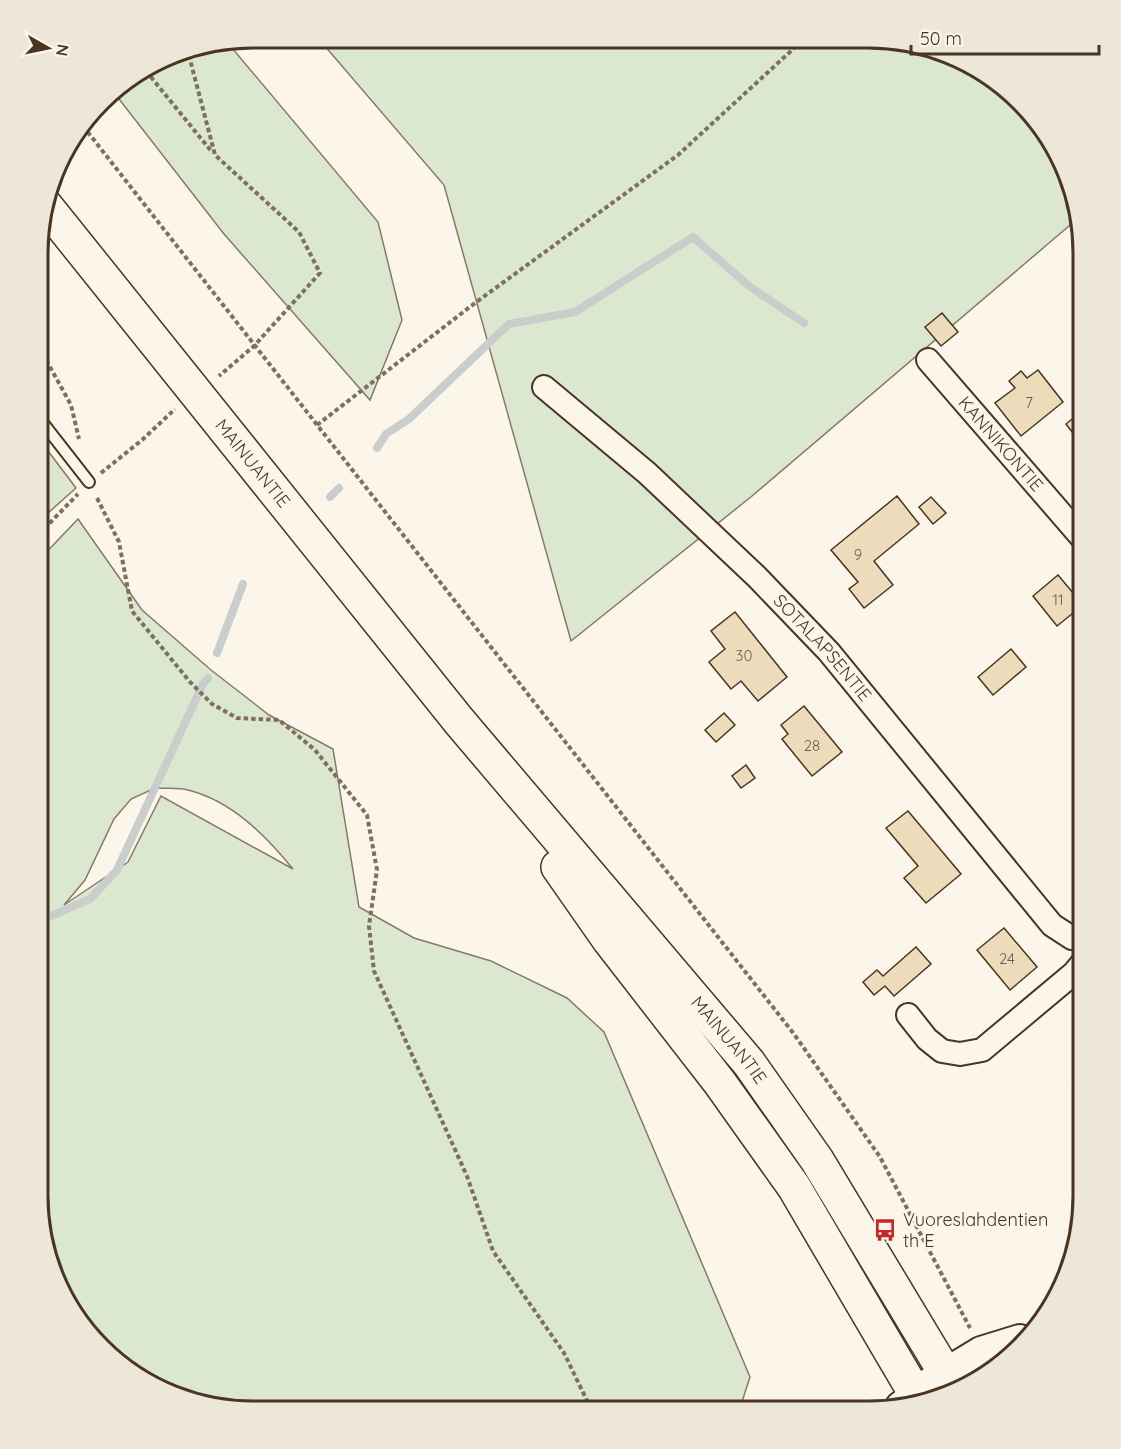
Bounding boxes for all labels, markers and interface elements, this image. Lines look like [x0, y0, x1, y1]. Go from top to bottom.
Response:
north arrow [18, 18, 78, 78]
scale bar [911, 18, 1098, 56]
text: 50 m [920, 27, 962, 50]
text: N [52, 43, 74, 58]
street label: KANNIKONTIE [954, 391, 1049, 496]
house number: 7 [1025, 393, 1033, 412]
street label: MAINUANTIE [210, 414, 295, 512]
house number: 9 [854, 545, 862, 564]
street label: SOTALAPSENTIE [769, 589, 877, 706]
house number: 11 [1052, 590, 1064, 609]
house number: 30 [736, 646, 752, 665]
house number: 28 [804, 736, 820, 755]
house number: 24 [999, 949, 1015, 968]
street label: MAINUANTIE [686, 991, 772, 1088]
place label: Vuoreslahdentien th E [903, 1208, 1048, 1252]
bus stop icon: Vuoreslahdentien th E [872, 1217, 898, 1243]

